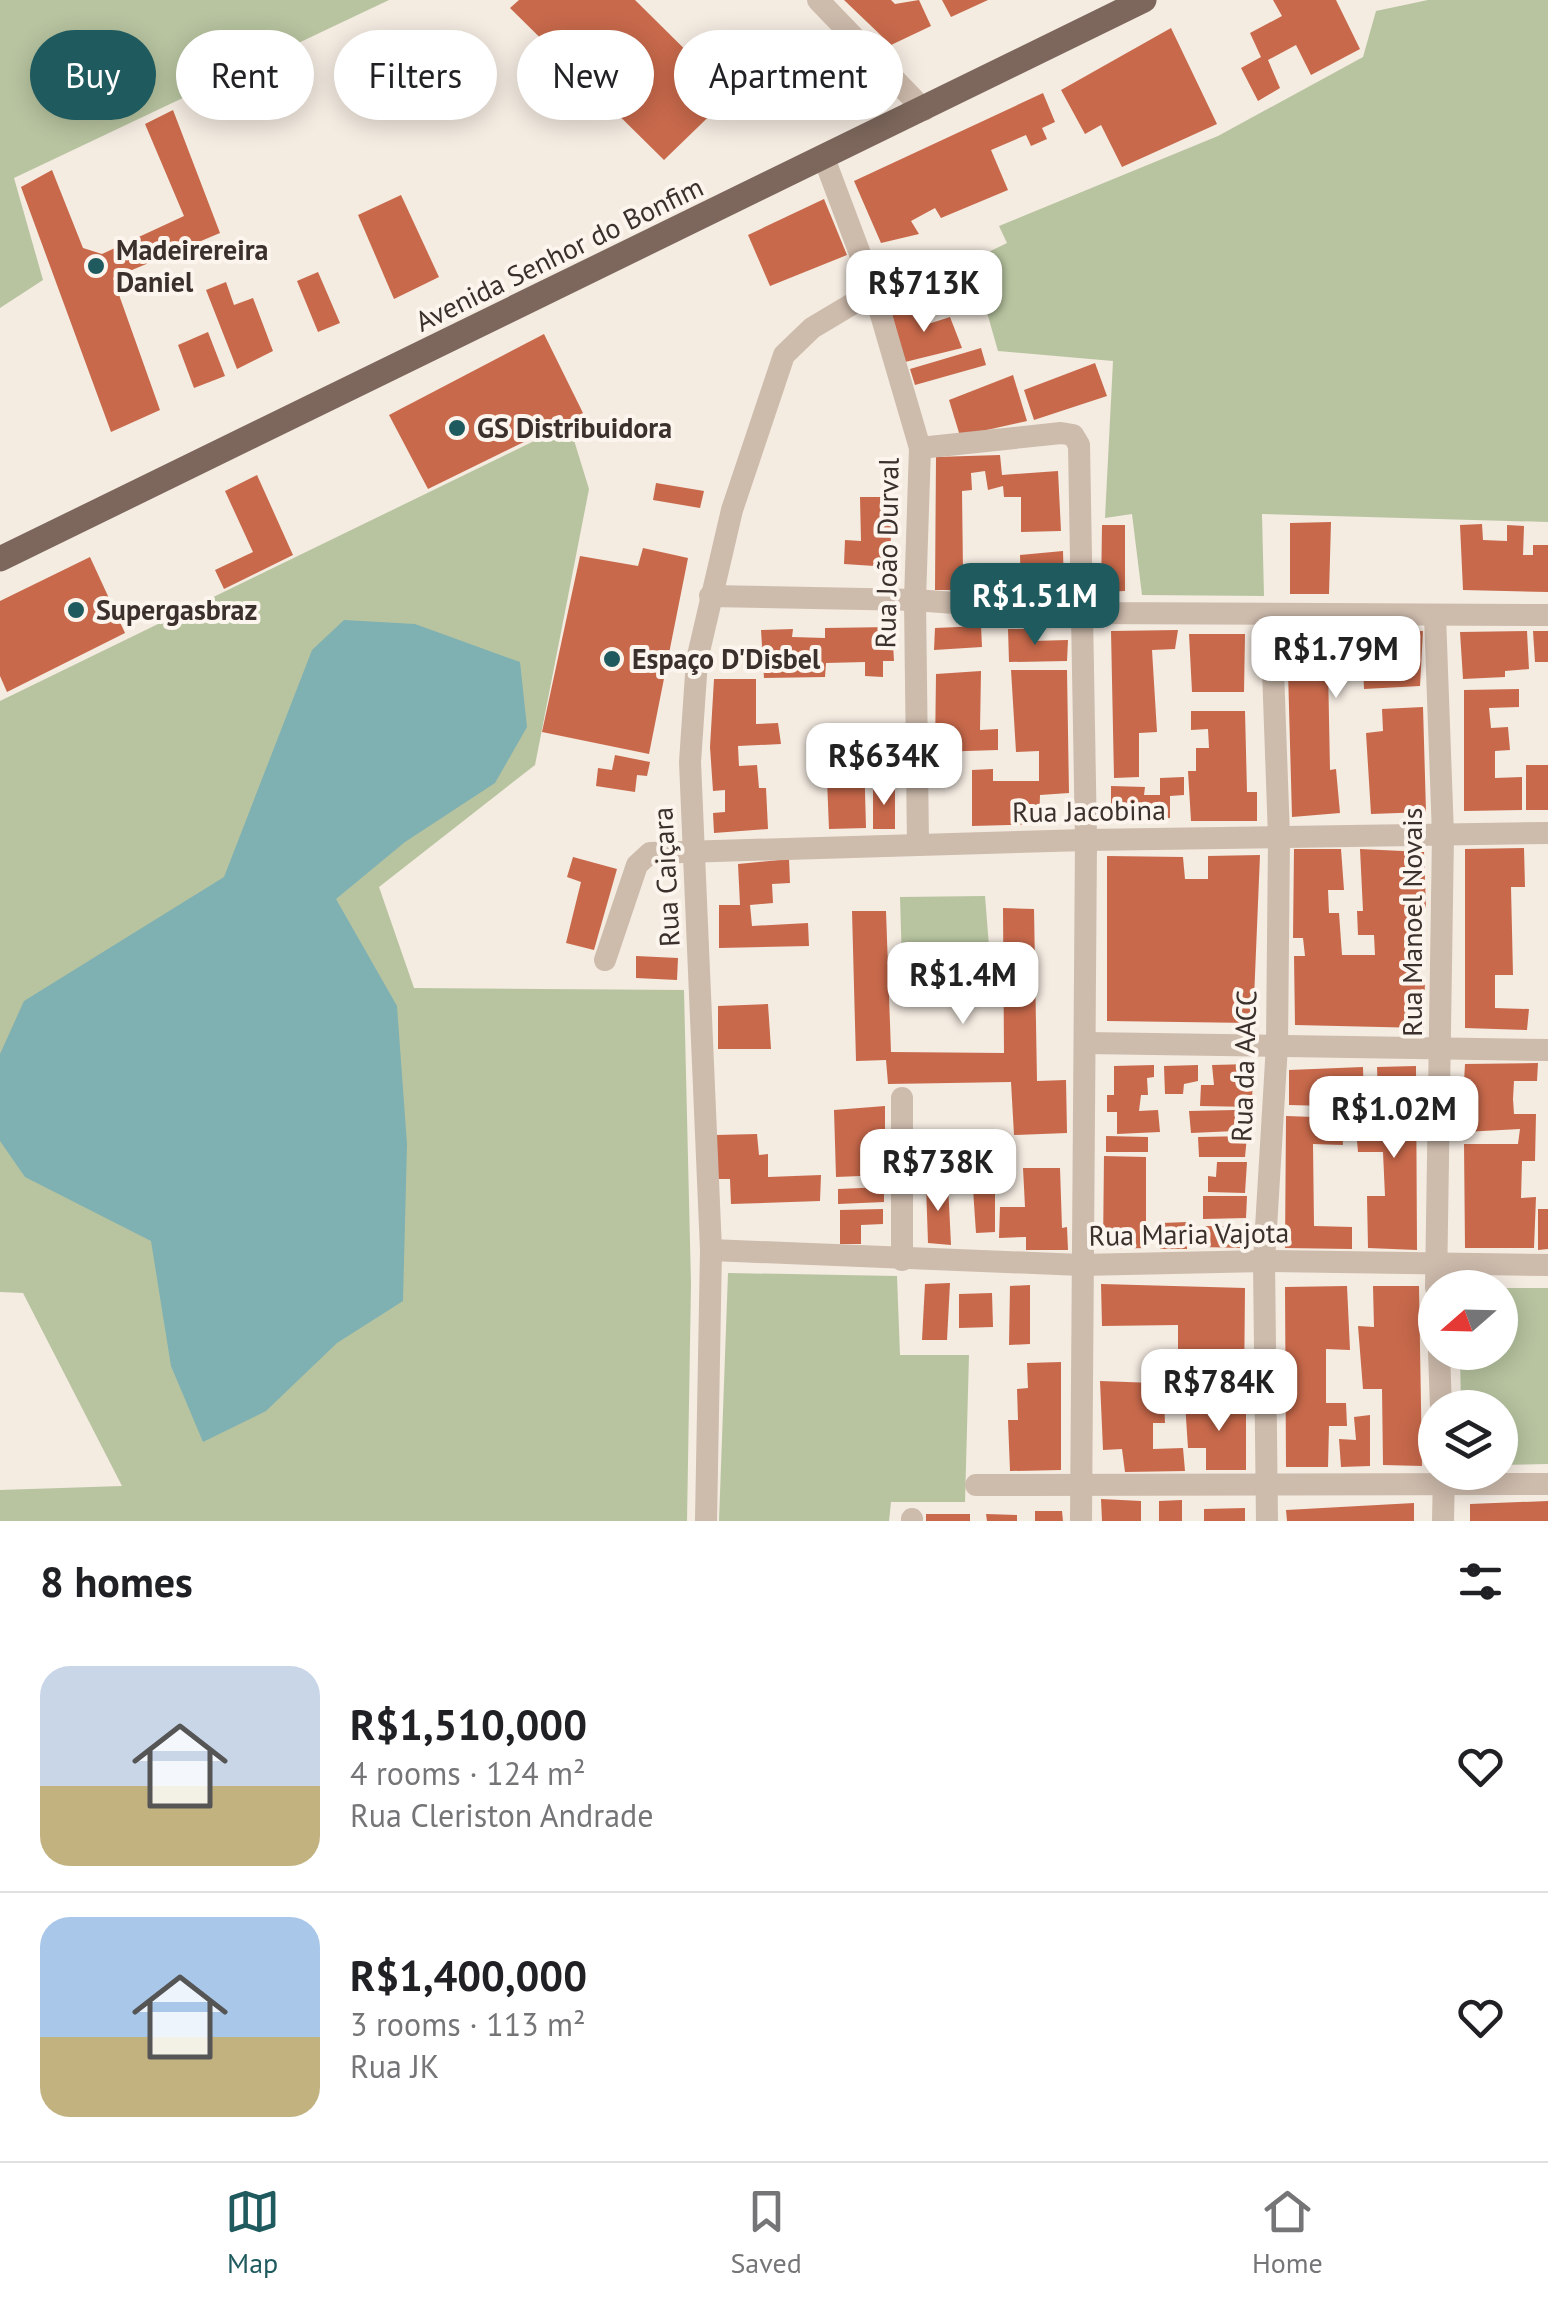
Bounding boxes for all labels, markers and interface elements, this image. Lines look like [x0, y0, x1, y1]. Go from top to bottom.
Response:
chip: Buy [30, 30, 156, 120]
chip: Rent [176, 30, 314, 120]
chip: Filters [334, 30, 497, 120]
chip: New [517, 30, 654, 120]
chip: Apartment [674, 30, 903, 120]
street label: Avenida Senhor do Bonfim [409, 168, 709, 339]
place label: Madeirereira Daniel [116, 231, 269, 300]
pin: R$713K [843, 250, 1005, 335]
marker: Madeirereira Daniel [85, 255, 107, 277]
text: R$713K [868, 261, 980, 303]
place label: GS Distribuidora [477, 409, 672, 446]
marker: GS Distribuidora [446, 417, 468, 439]
street label: Rua João Durval [866, 457, 907, 649]
pin: R$1.51M [943, 563, 1127, 648]
text: R$1.51M [972, 574, 1098, 616]
place label: Supergasbraz [96, 591, 257, 628]
marker: Supergasbraz [65, 599, 87, 621]
pin: R$1.79M [1244, 616, 1428, 701]
text: R$1.79M [1273, 627, 1399, 669]
place label: Espaço D'Disbel [632, 640, 821, 677]
marker: Espaço D'Disbel [601, 648, 623, 670]
pin: R$634K [803, 723, 965, 808]
text: R$634K [828, 734, 940, 776]
street label: Rua Jacobina [1012, 791, 1166, 830]
street label: Rua Caiçara [643, 806, 688, 948]
street label: Rua Manoel Novais [1393, 807, 1430, 1037]
pin: R$1.4M [882, 942, 1044, 1027]
text: R$1.4M [909, 953, 1017, 995]
street label: Rua da AACC [1222, 990, 1265, 1142]
pin: R$1.02M [1302, 1076, 1486, 1161]
text: R$1.02M [1331, 1087, 1457, 1129]
pin: R$738K [857, 1129, 1019, 1214]
text: R$738K [882, 1140, 994, 1182]
street label: Rua Maria Vajota [1088, 1213, 1290, 1254]
north arrow [1418, 1270, 1518, 1370]
map controls [1418, 1270, 1518, 1490]
pin: R$784K [1138, 1349, 1300, 1434]
text: R$784K [1163, 1360, 1275, 1402]
button: layers [1418, 1390, 1518, 1490]
text: 8 homes [40, 1554, 193, 1609]
icon: filters [1453, 1554, 1508, 1609]
text: R$1,510,000 [350, 1697, 587, 1752]
icon: home [120, 1706, 240, 1826]
icon: heart [1453, 1739, 1508, 1794]
text: 4 rooms · 124 m² [350, 1752, 586, 1794]
text: Rua Cleriston Andrade [350, 1794, 654, 1836]
text: R$1,400,000 [350, 1948, 587, 2003]
icon: home [120, 1957, 240, 2077]
icon: heart [1453, 1990, 1508, 2045]
text: 3 rooms · 113 m² [350, 2003, 586, 2045]
text: Rua JK [350, 2045, 439, 2087]
tab: Map [225, 2184, 280, 2281]
tab: Saved [730, 2184, 802, 2281]
tab: Home [1252, 2184, 1323, 2281]

